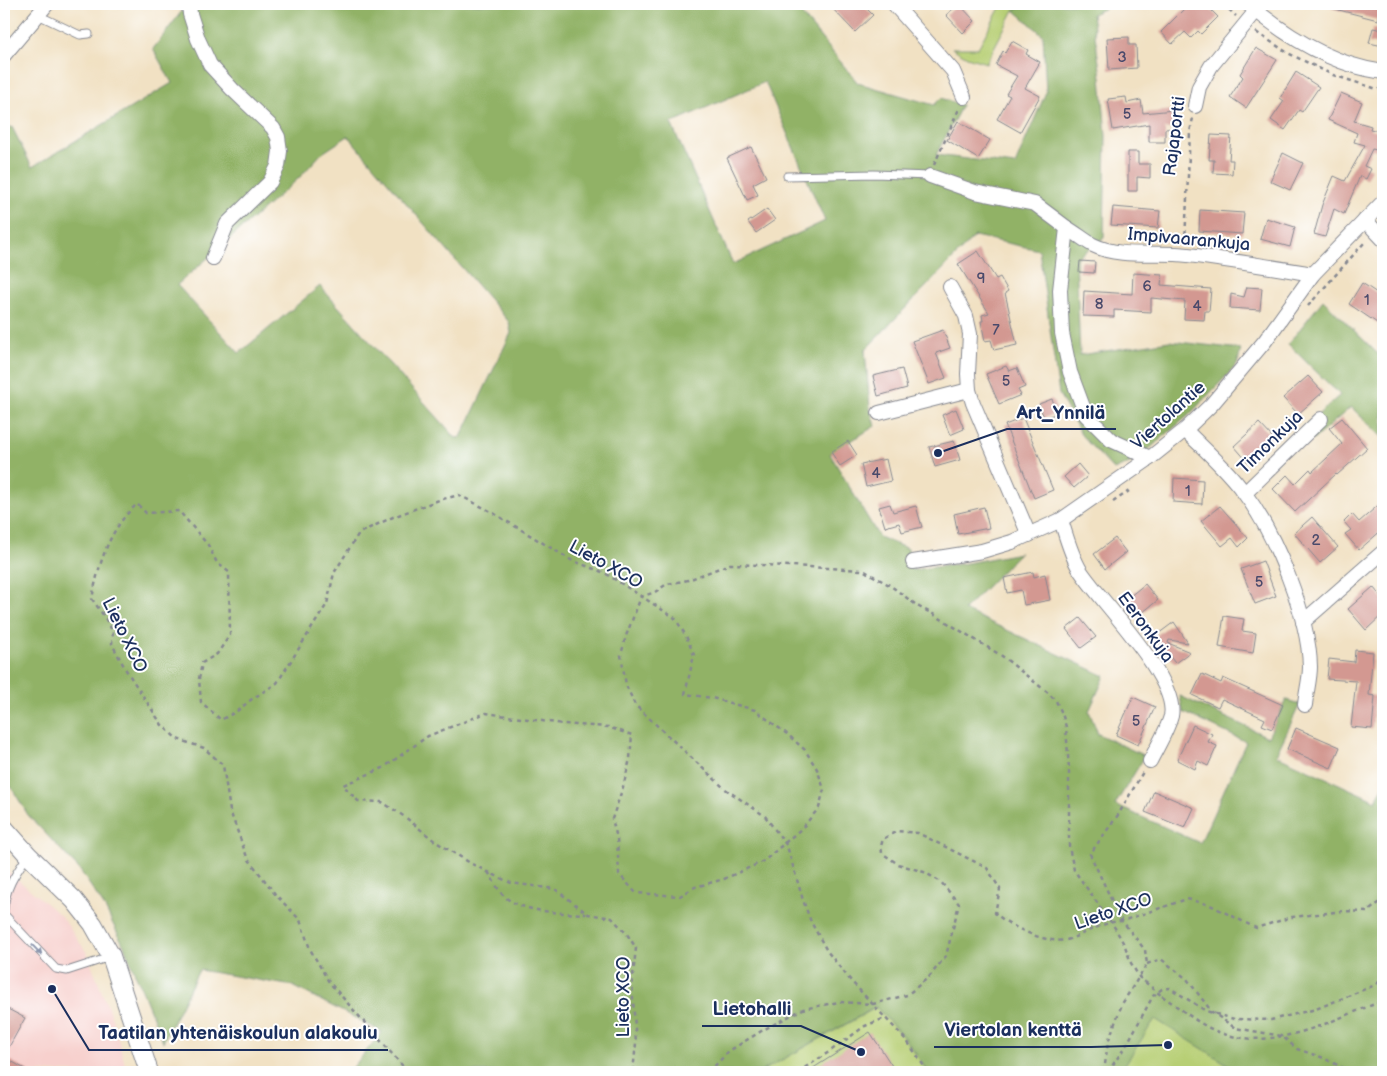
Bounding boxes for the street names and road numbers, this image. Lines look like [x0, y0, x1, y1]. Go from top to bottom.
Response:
street label: Rajaportti [1159, 95, 1190, 177]
street label: Impivaarankuja [1127, 224, 1251, 255]
street label: Viertolantie [1127, 376, 1210, 454]
street label: Timonkuja [1233, 406, 1307, 479]
street label: Lieto XCO [565, 536, 646, 593]
street label: Eeronkuja [1113, 588, 1178, 667]
street label: Lieto XCO [97, 594, 152, 676]
street label: Lieto XCO [1072, 888, 1155, 935]
street label: Lieto XCO [613, 957, 634, 1037]

